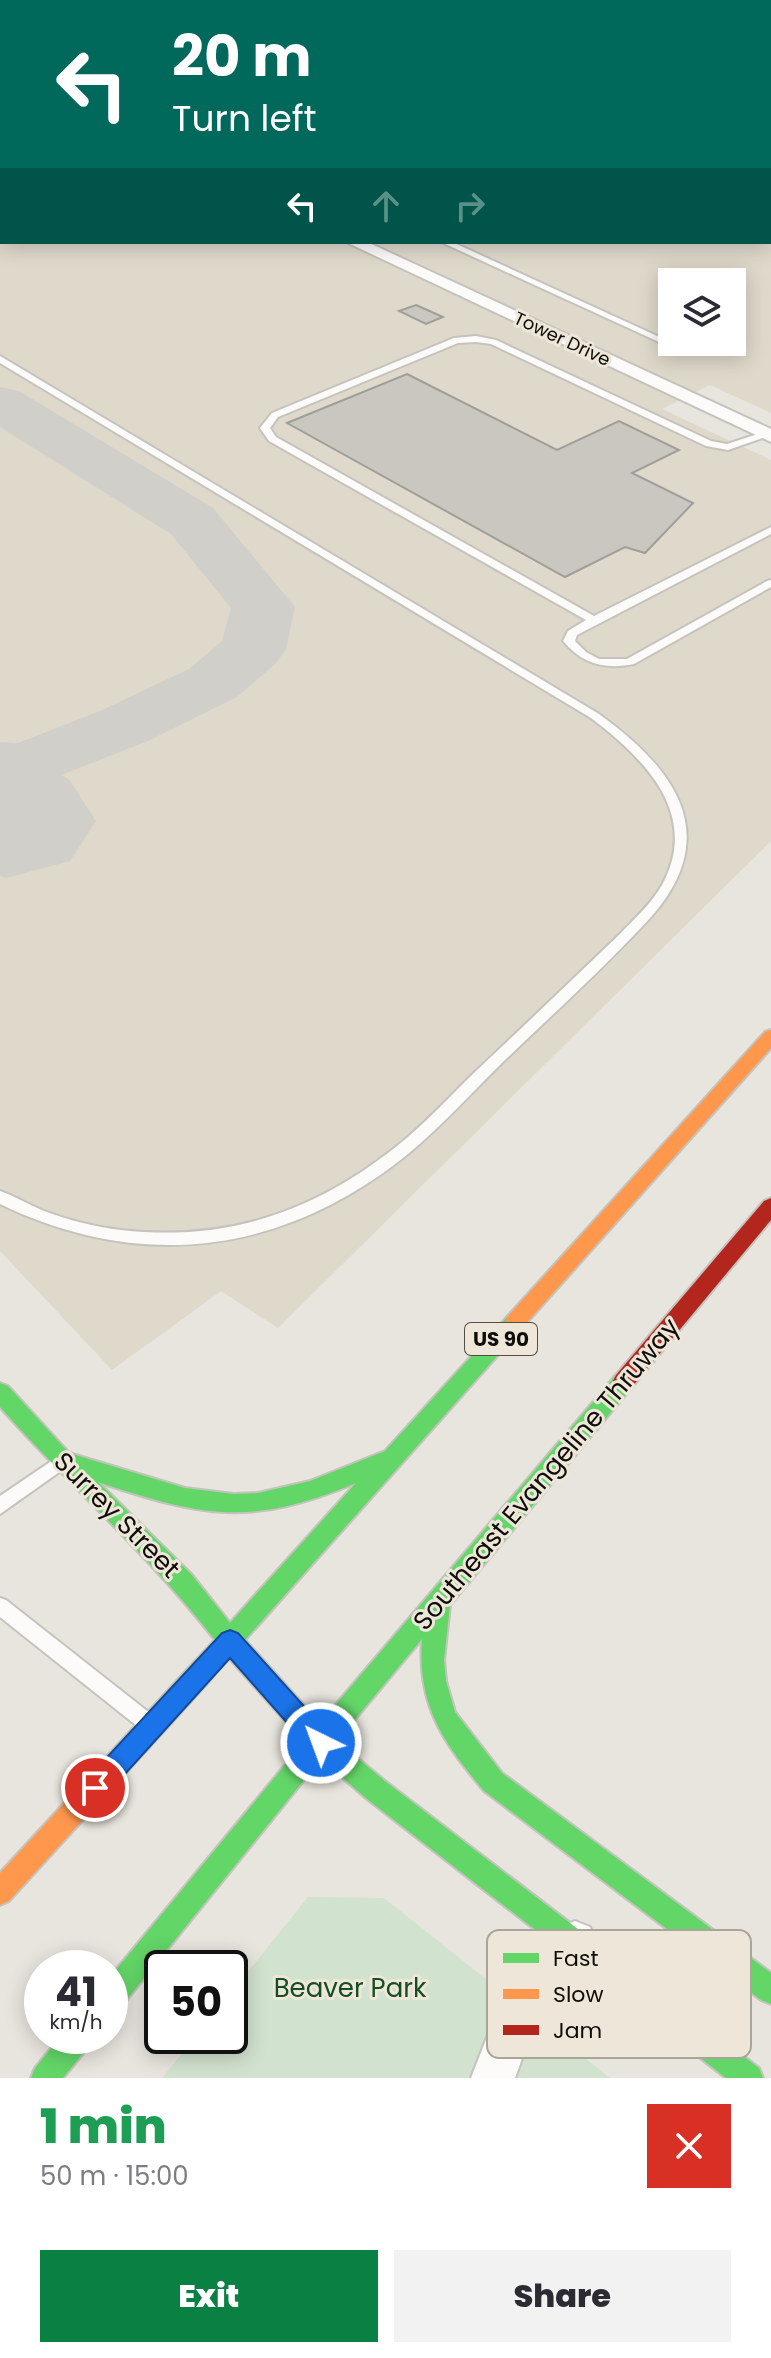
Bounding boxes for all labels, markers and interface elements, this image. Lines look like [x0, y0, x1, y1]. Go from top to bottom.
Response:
text: 20 m [172, 17, 312, 96]
icon: left [40, 32, 144, 136]
text: Turn left [172, 93, 317, 144]
icon: left [280, 184, 324, 228]
icon: ahead [364, 184, 408, 228]
icon: right [448, 184, 492, 228]
map controls [658, 268, 746, 356]
button: layers [658, 268, 746, 356]
street label: Tower Drive [510, 305, 615, 372]
street label: Southeast Evangeline Thruway [405, 1310, 688, 1638]
road number: US 90 [465, 1323, 537, 1355]
street label: Surrey Street [46, 1444, 188, 1586]
position arrow [279, 1701, 363, 1785]
pin [61, 1754, 129, 1822]
icon: arrive [73, 1766, 117, 1810]
legend [487, 1930, 751, 2058]
text: Fast [553, 1943, 598, 1974]
speed limit sign: 50 [144, 1950, 248, 2054]
text: 41 [55, 1964, 97, 2020]
park label: Beaver Park [274, 1970, 427, 2006]
text: Slow [553, 1979, 603, 2010]
text: km/h [49, 2008, 103, 2036]
text: Jam [553, 2015, 602, 2046]
text: 1 min [40, 2093, 167, 2160]
button: close [647, 2104, 731, 2188]
text: 50 m · 15:00 [40, 2158, 189, 2194]
button: Exit [40, 2250, 378, 2342]
button: Share [394, 2250, 731, 2342]

